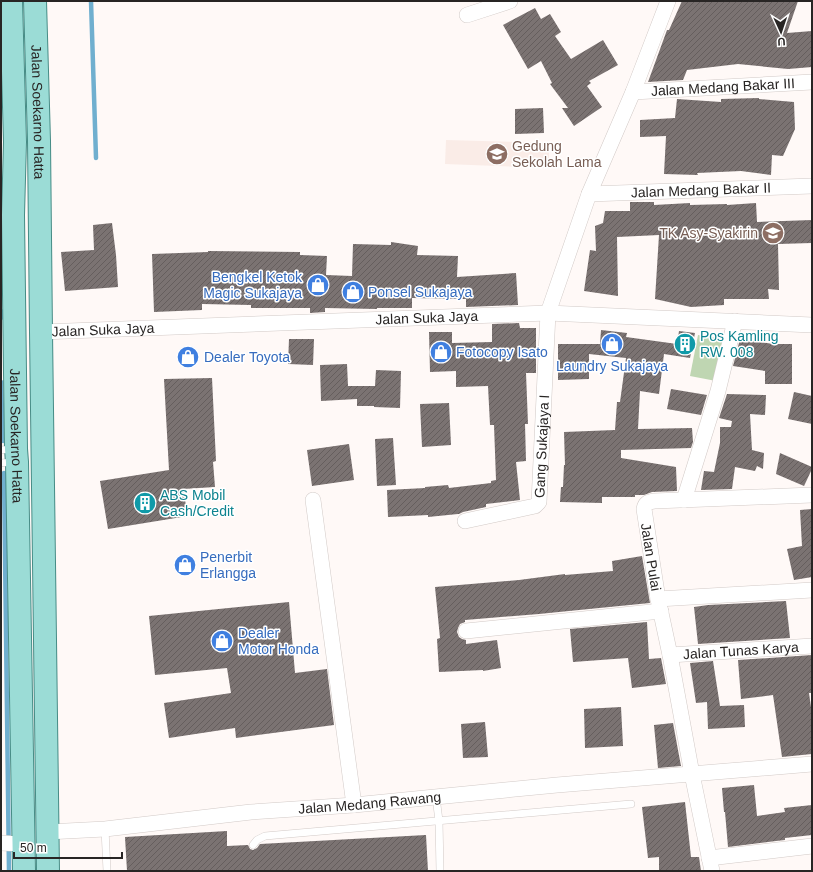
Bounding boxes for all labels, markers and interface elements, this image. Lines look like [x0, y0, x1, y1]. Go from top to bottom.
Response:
north arrow [761, 12, 801, 52]
text: U [777, 36, 786, 48]
street label: Jalan Soekarno Hatta [28, 44, 47, 180]
street label: Jalan Medang Bakar III [650, 75, 795, 99]
place label: Gedung Sekolah Lama [512, 138, 602, 170]
school or university icon: Gedung Sekolah Lama [484, 141, 510, 167]
street label: Jalan Medang Bakar II [631, 179, 771, 200]
school or university icon: TK Asy-Syakirin [760, 220, 786, 246]
place label: TK Asy-Syakirin [659, 225, 758, 241]
place label: Bengkel Ketok Magic Sukajaya [203, 269, 303, 301]
shop icon: Bengkel Ketok Magic Sukajaya [305, 272, 331, 298]
shop icon: Ponsel Sukajaya [340, 279, 366, 305]
place label: Ponsel Sukajaya [368, 284, 473, 300]
street label: Jalan Suka Jaya [375, 308, 479, 327]
street label: Jalan Suka Jaya [51, 320, 155, 340]
place label: Pos Kamling RW. 008 [700, 328, 779, 360]
shop icon: Laundry Sukajaya [599, 331, 625, 357]
building icon: Pos Kamling RW. 008 [672, 331, 698, 357]
shop icon: Fotocopy Isato [428, 339, 454, 365]
shop icon: Dealer Toyota [175, 344, 201, 370]
place label: Fotocopy Isato [456, 344, 548, 360]
place label: Dealer Toyota [204, 349, 290, 365]
place label: Laundry Sukajaya [556, 358, 668, 374]
street label: Jalan Soekarno Hatta [7, 368, 26, 504]
street label: Gang Sukajaya I [531, 394, 552, 498]
place label: ABS Mobil Cash/Credit [160, 487, 234, 519]
building icon: ABS Mobil Cash/Credit [132, 490, 158, 516]
street label: Jalan Pulai [638, 522, 664, 592]
place label: Penerbit Erlangga [200, 549, 256, 581]
shop icon: Penerbit Erlangga [172, 552, 198, 578]
place label: Dealer Motor Honda [238, 625, 319, 657]
shop icon: Dealer Motor Honda [209, 628, 235, 654]
street label: Jalan Tunas Karya [682, 639, 799, 662]
street label: Jalan Medang Rawang [298, 788, 442, 817]
scale bar [14, 834, 122, 860]
text: 50 m [20, 841, 47, 855]

